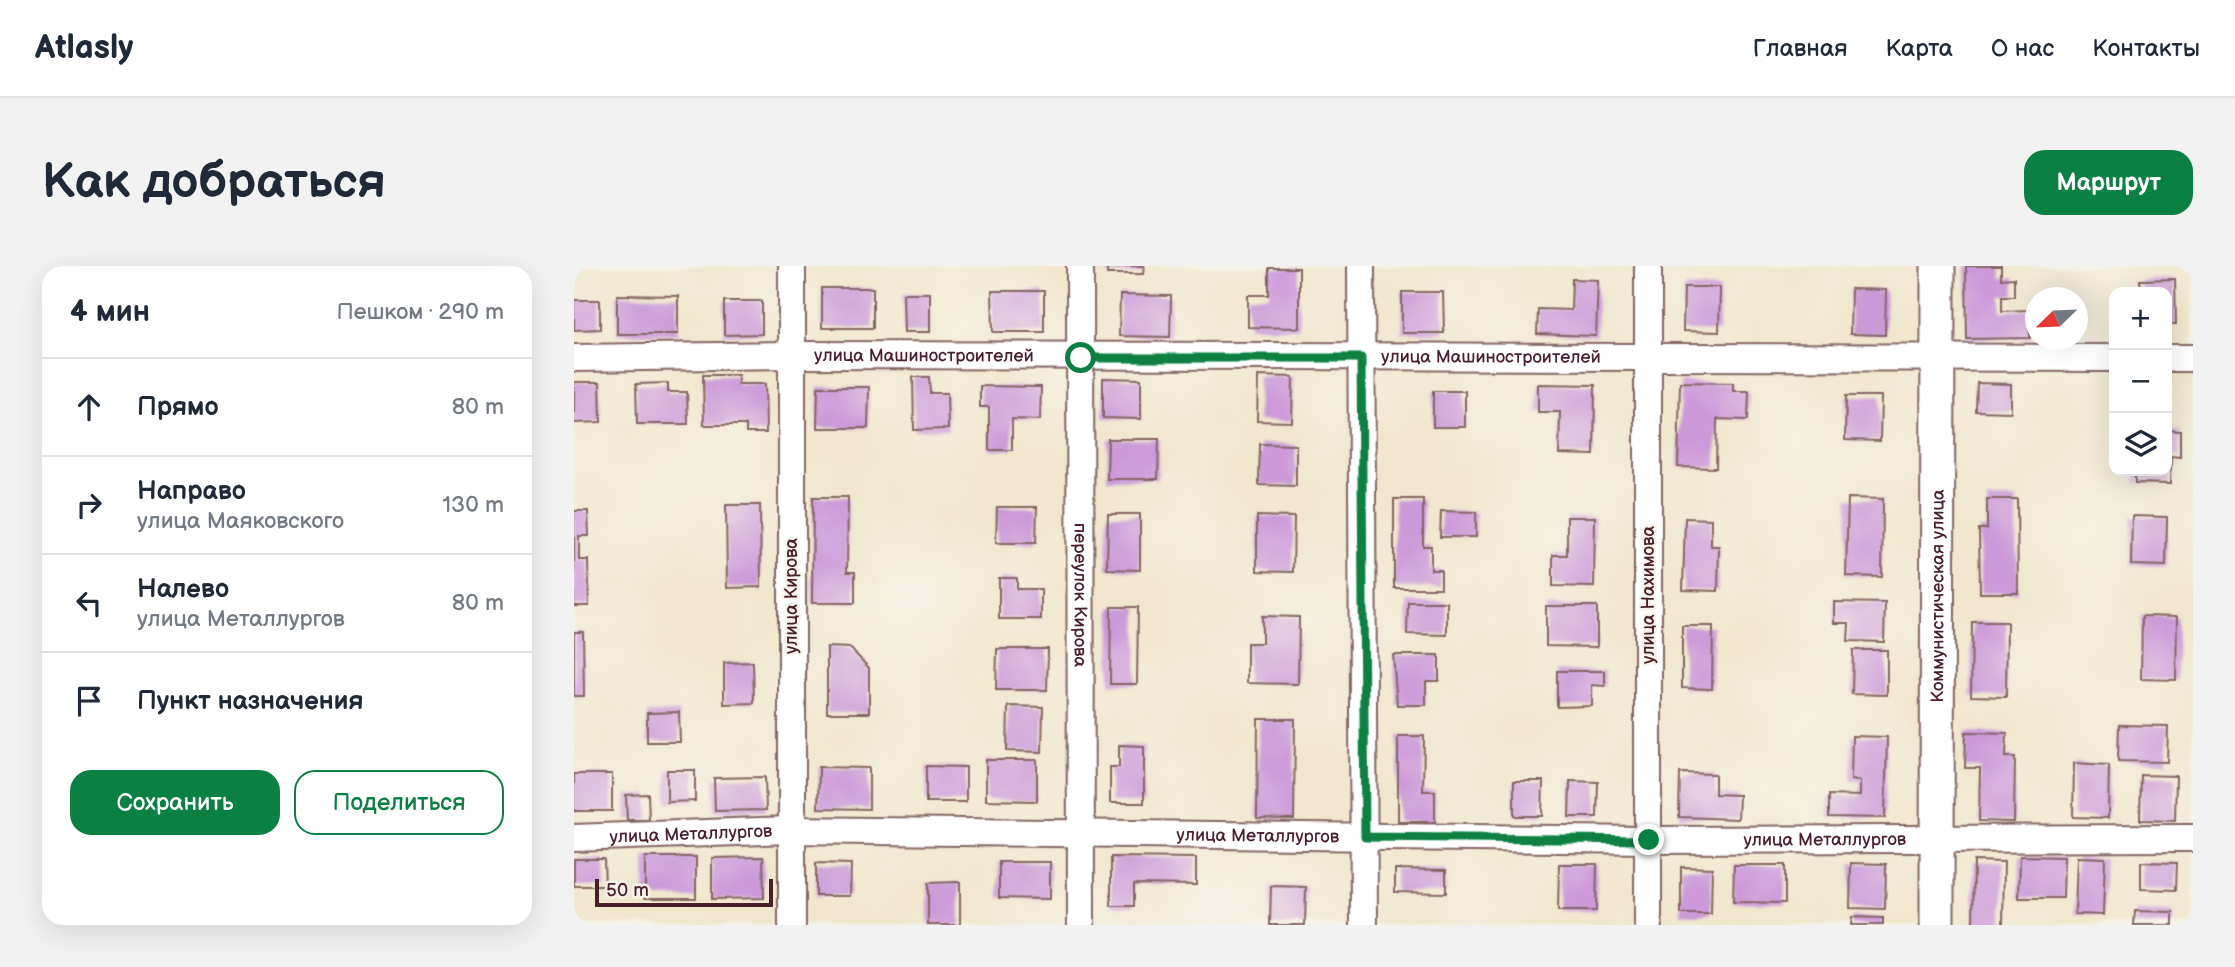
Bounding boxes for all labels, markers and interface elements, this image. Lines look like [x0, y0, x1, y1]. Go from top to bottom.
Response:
text: Atlasly [35, 28, 133, 68]
text: Главная [1753, 34, 1847, 63]
text: Карта [1885, 34, 1953, 63]
text: О нас [1991, 34, 2054, 63]
text: Контакты [2092, 34, 2200, 63]
button: Маршрут [2024, 150, 2193, 215]
text: Как добраться [42, 153, 386, 212]
north arrow [2025, 287, 2088, 350]
map controls [2109, 287, 2172, 476]
button: + [2109, 287, 2172, 350]
text: 4 мин [70, 294, 150, 330]
text: Пешком · 290 m [337, 298, 504, 326]
route start [1065, 342, 1096, 373]
street label: улица Машиностроителей [814, 345, 1034, 366]
street label: улица Машиностроителей [1381, 346, 1601, 367]
button: − [2109, 350, 2172, 413]
icon: ahead [70, 388, 108, 426]
text: Прямо [137, 392, 219, 423]
text: 80 m [452, 393, 504, 421]
button: layers [2109, 413, 2172, 476]
text: Направо [137, 476, 246, 507]
icon: right [70, 486, 108, 524]
street label: Коммунистическая улица [1927, 489, 1948, 703]
text: 130 m [442, 491, 504, 519]
text: улица Маяковского [137, 507, 344, 535]
street label: переулок Кирова [1070, 523, 1091, 668]
street label: улица Нахимова [1638, 526, 1659, 664]
street label: улица Кирова [781, 538, 802, 654]
text: Налево [137, 574, 229, 605]
icon: left [70, 584, 108, 622]
text: 80 m [452, 589, 504, 617]
text: улица Металлургов [137, 605, 345, 633]
icon: arrive [70, 682, 108, 720]
text: Пункт назначения [137, 686, 363, 717]
button: Сохранить [70, 770, 280, 835]
button: Поделиться [294, 770, 504, 835]
street label: улица Металлургов [609, 820, 773, 847]
street label: улица Металлургов [1176, 824, 1340, 847]
route end [1633, 824, 1664, 855]
street label: улица Металлургов [1743, 829, 1907, 850]
scale bar [595, 876, 774, 908]
text: 50 m [606, 879, 649, 902]

